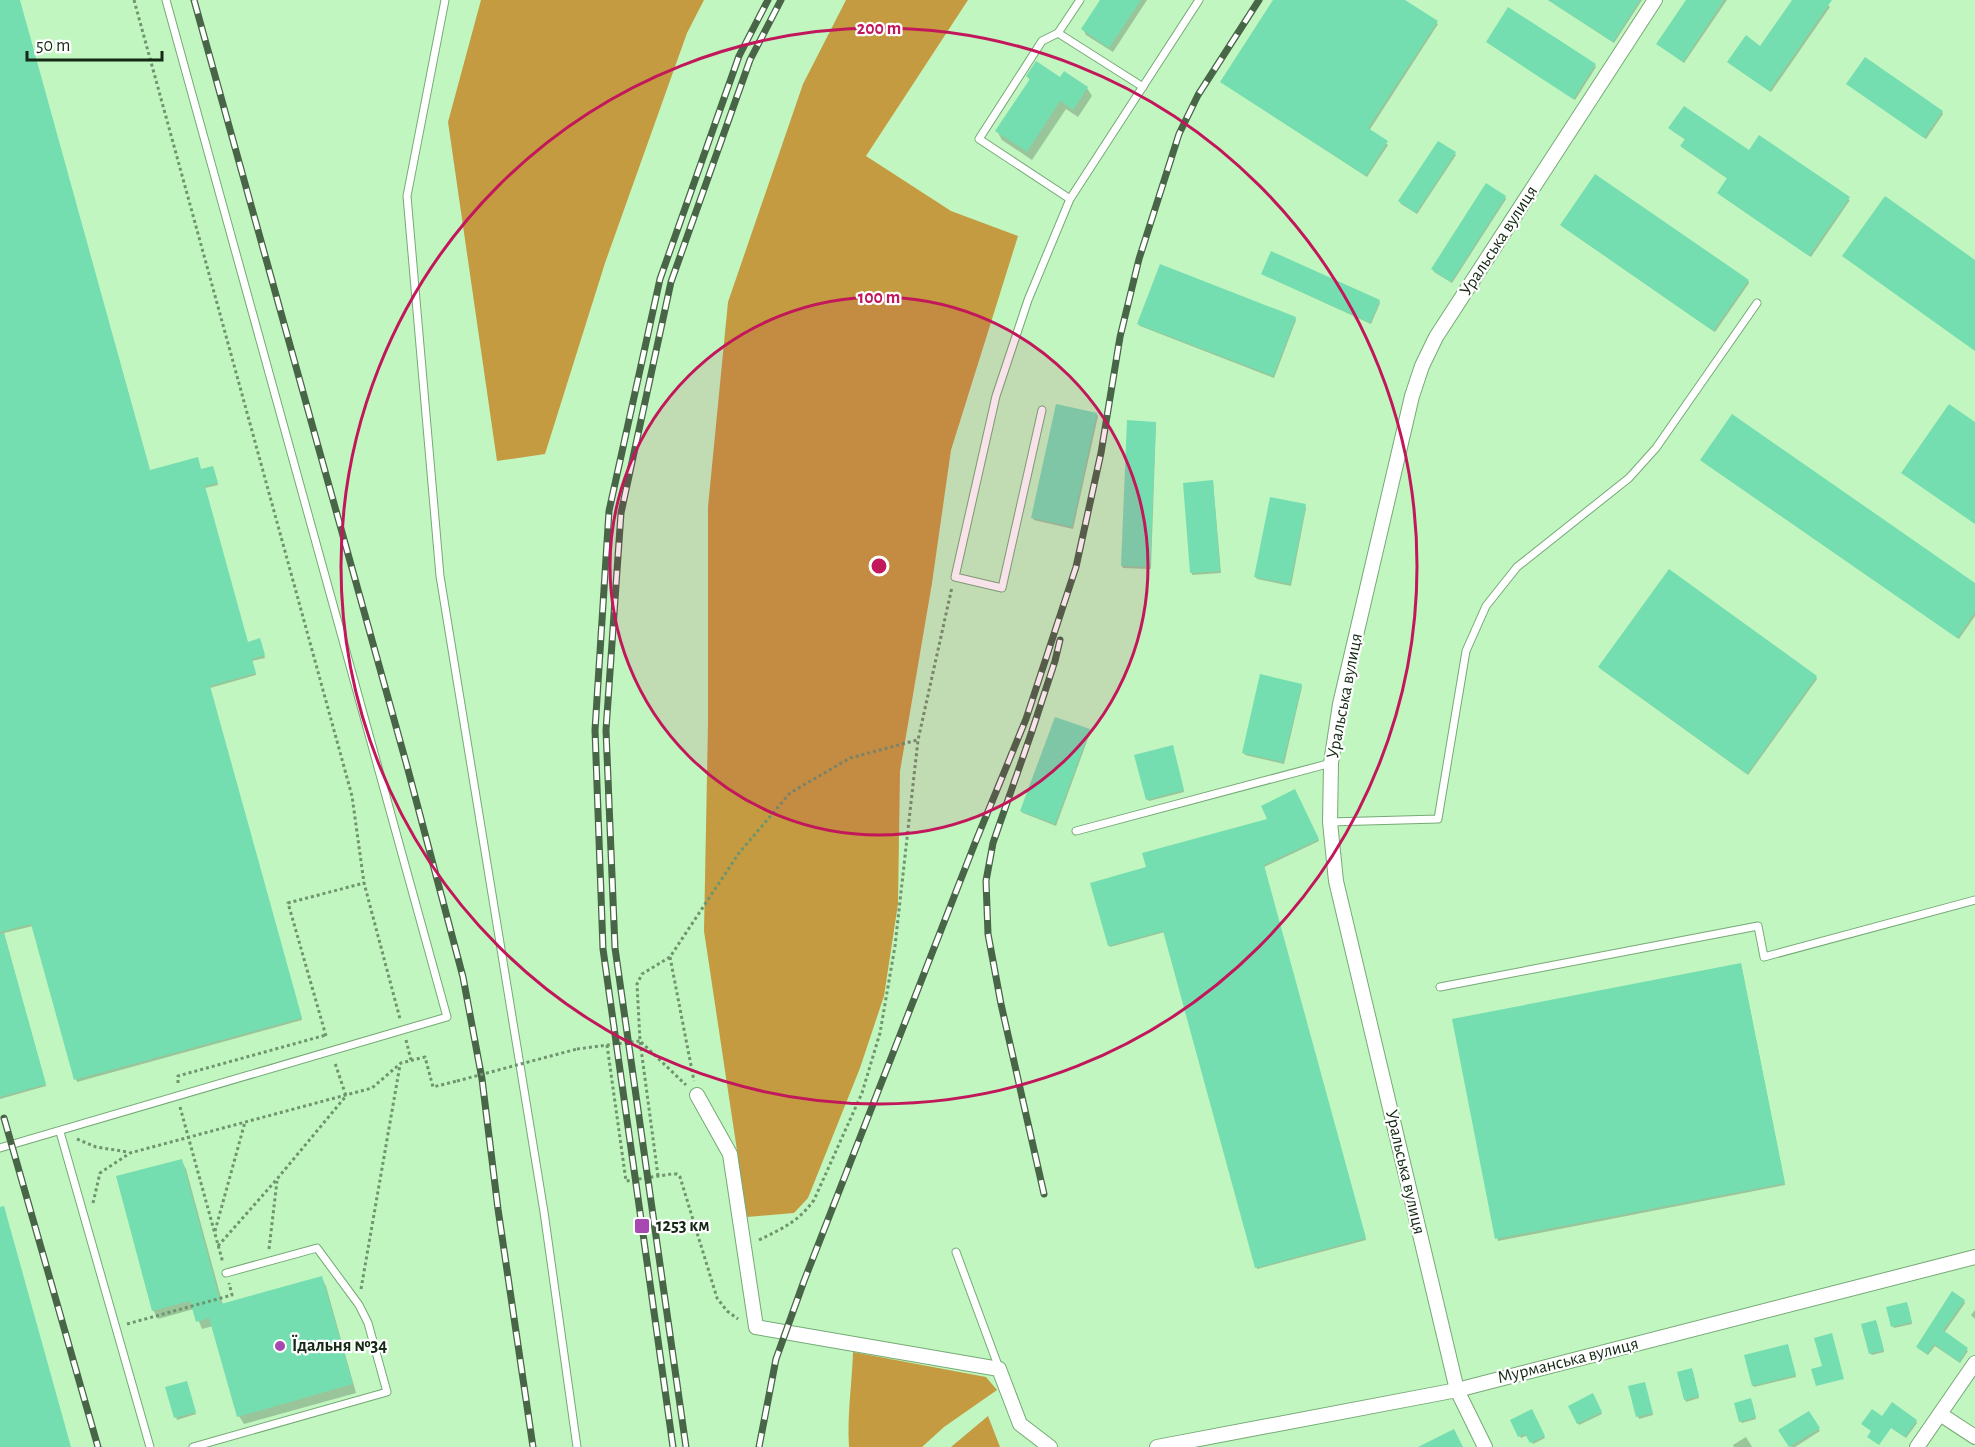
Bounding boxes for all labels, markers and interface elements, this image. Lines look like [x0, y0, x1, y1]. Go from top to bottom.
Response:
text: 200 m [857, 20, 901, 38]
scale bar [27, 24, 162, 62]
text: 50 m [36, 37, 70, 55]
street label: Уральська вулиця [1457, 183, 1541, 299]
text: 100 m [858, 289, 900, 307]
centre of rings [869, 556, 889, 576]
street label: Уральська вулиця [1324, 632, 1366, 760]
street label: Уральська вулиця [1382, 1108, 1428, 1236]
marker: 1253 км [633, 1217, 651, 1235]
place label: 1253 км [656, 1217, 709, 1235]
place label: Їдальня №34 [291, 1334, 387, 1355]
street label: Мурманська вулиця [1496, 1335, 1640, 1387]
marker: Їдальня №34 [273, 1339, 287, 1353]

